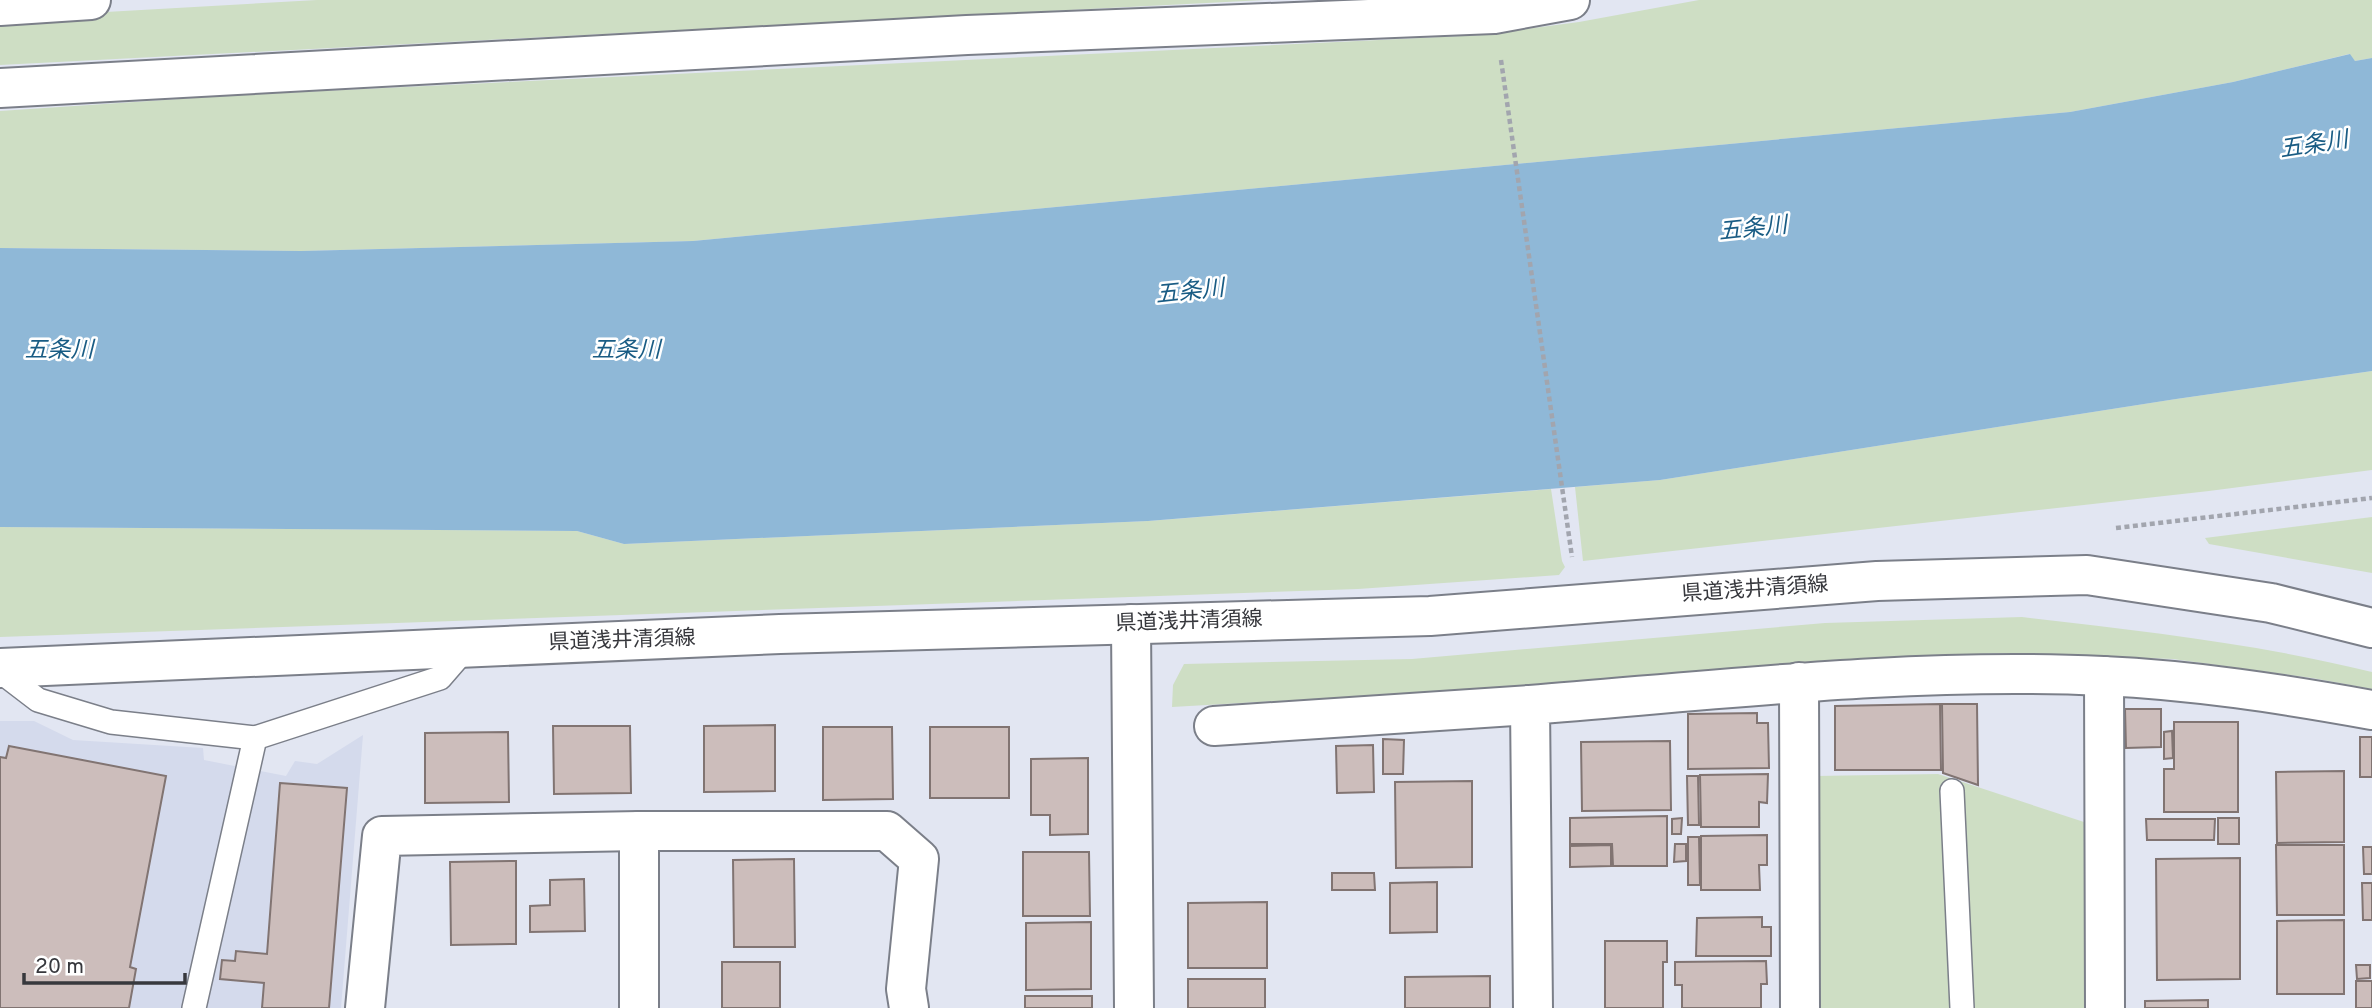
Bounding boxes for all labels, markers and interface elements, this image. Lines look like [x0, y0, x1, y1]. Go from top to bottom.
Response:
water label: 五条川 [2278, 126, 2353, 166]
water label: 五条川 [1717, 212, 1792, 248]
water label: 五条川 [1154, 275, 1229, 311]
water label: 五条川 [25, 337, 97, 366]
water label: 五条川 [592, 337, 664, 366]
street label: 県道浅井清須線 [1681, 571, 1829, 609]
street label: 県道浅井清須線 [1115, 606, 1263, 638]
street label: 県道浅井清須線 [548, 625, 696, 657]
scale bar [24, 942, 186, 986]
text: 20 m [35, 954, 84, 981]

